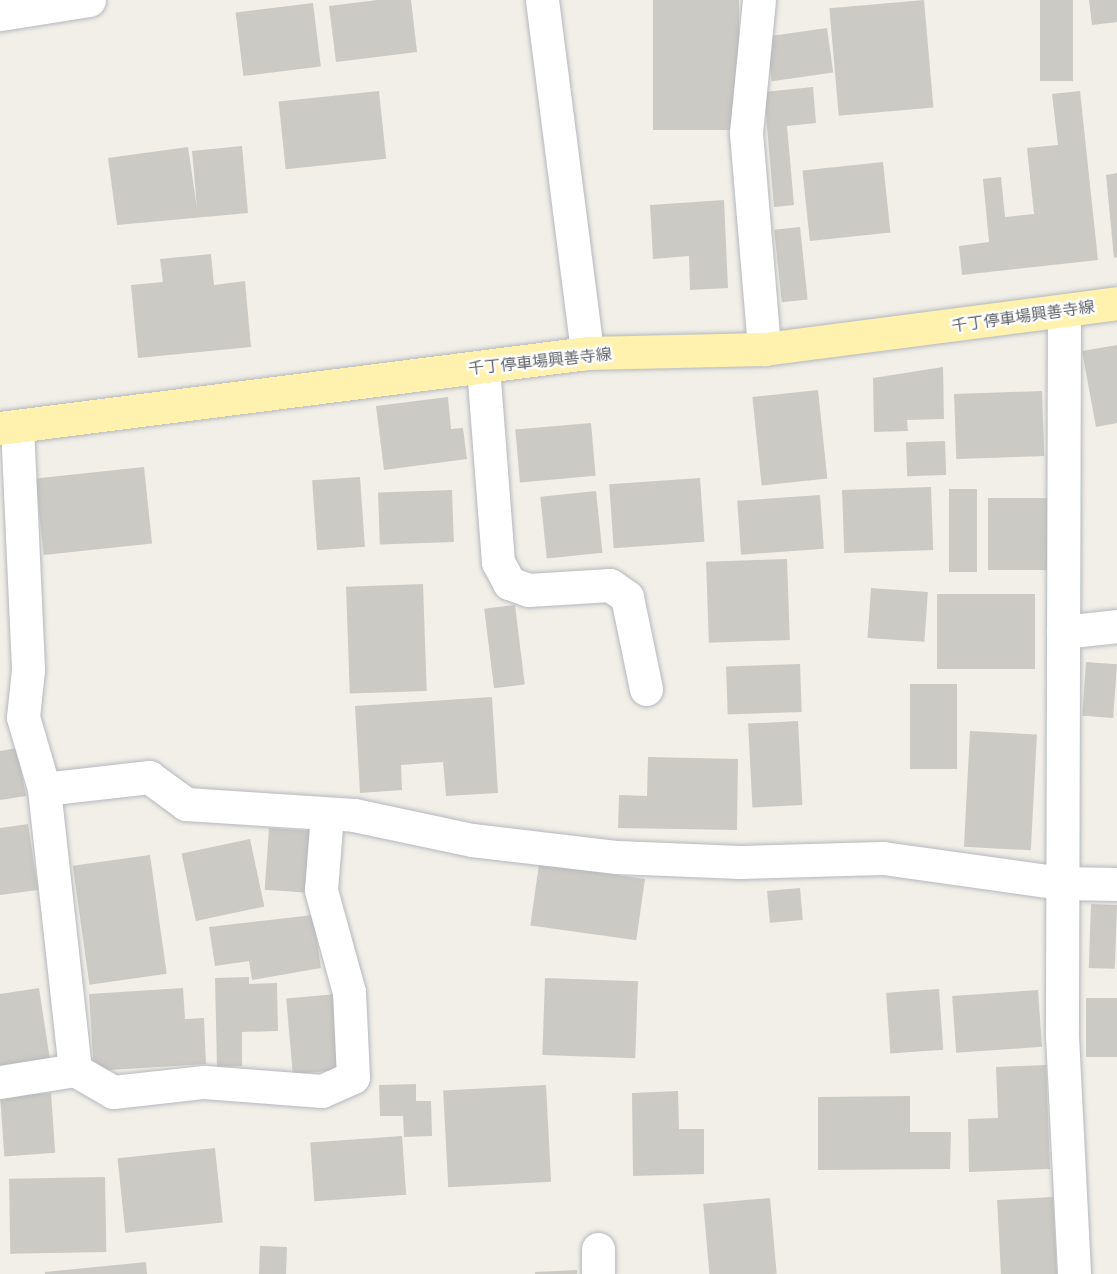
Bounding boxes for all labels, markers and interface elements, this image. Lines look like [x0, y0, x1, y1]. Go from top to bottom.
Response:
street label: 千丁停車場興善寺線 [950, 296, 1096, 336]
street label: 千丁停車場興善寺線 [467, 344, 613, 378]

